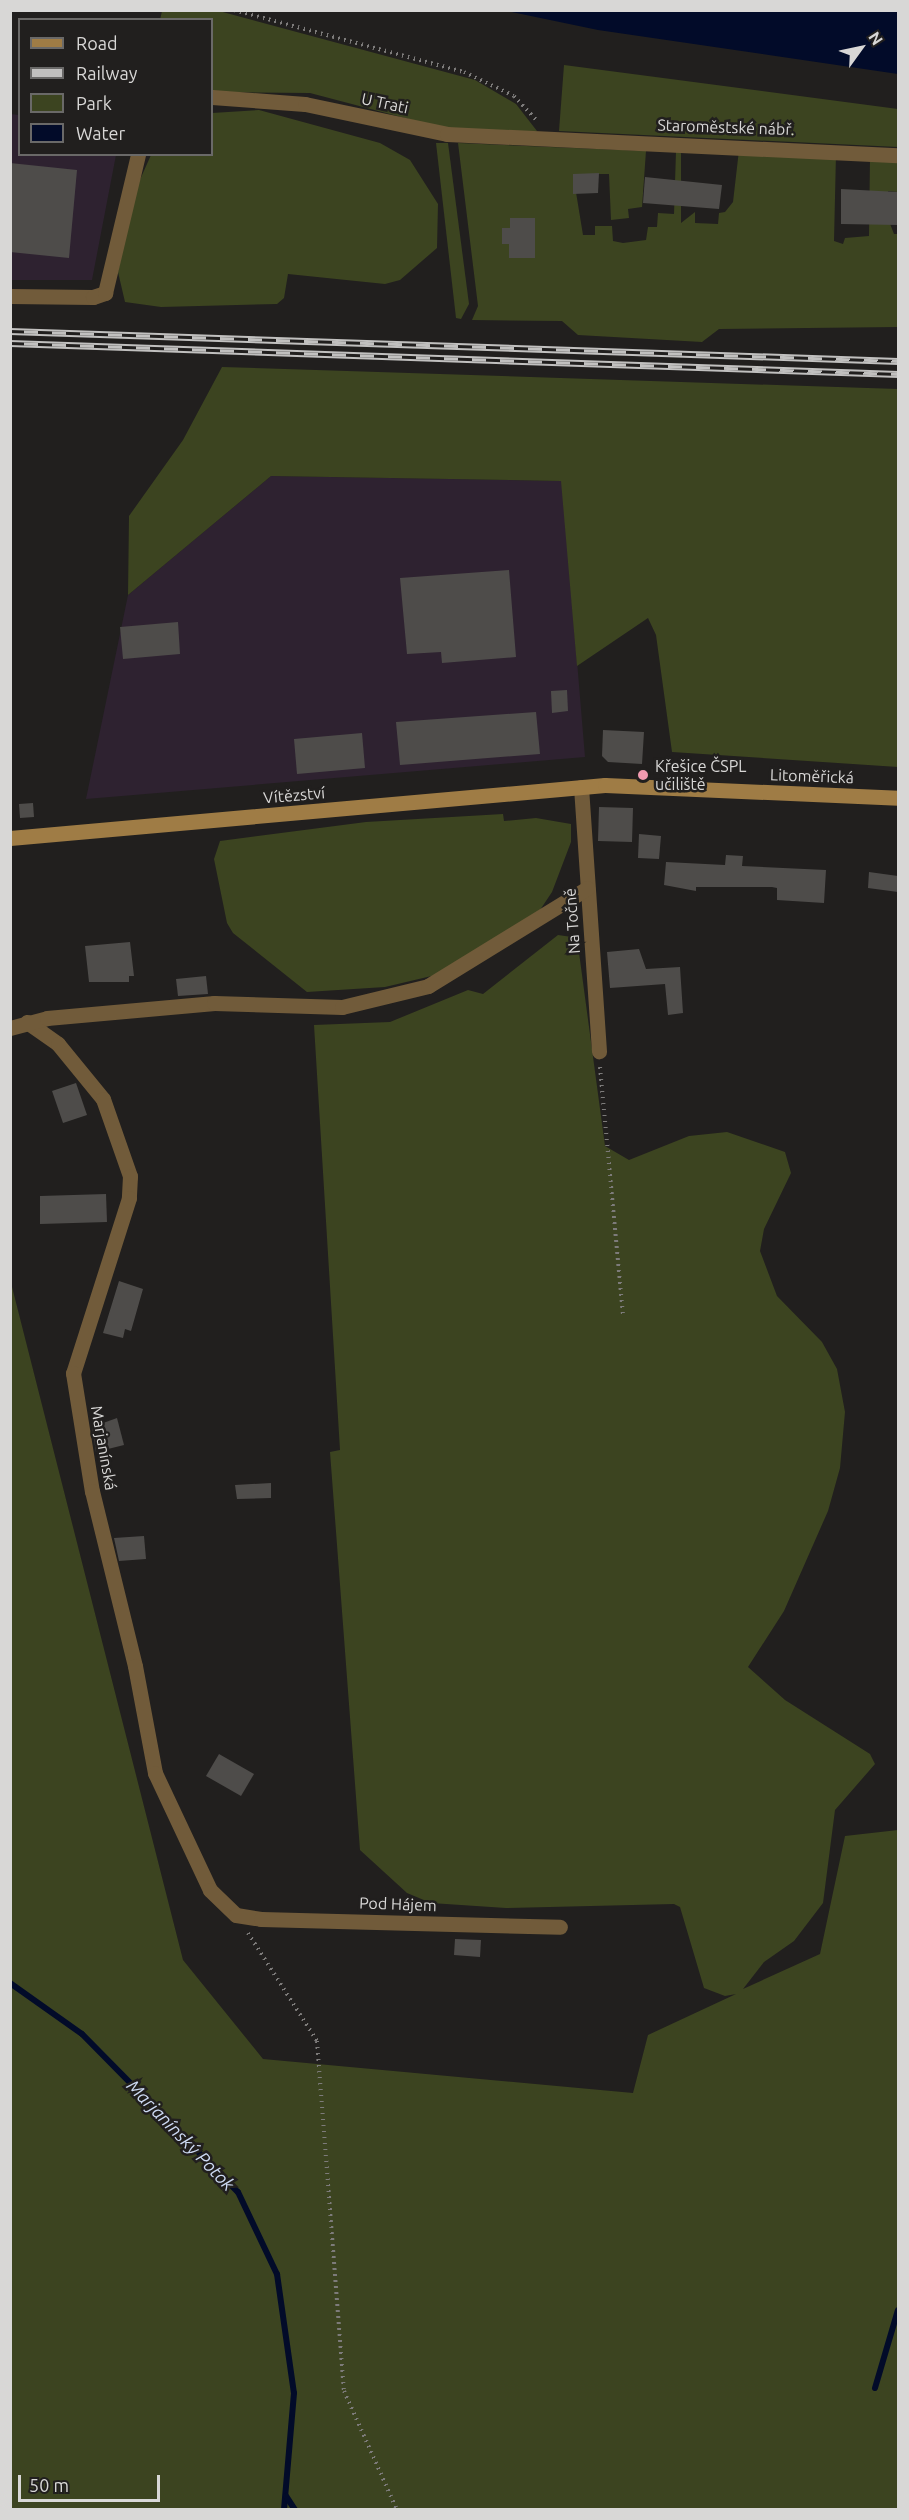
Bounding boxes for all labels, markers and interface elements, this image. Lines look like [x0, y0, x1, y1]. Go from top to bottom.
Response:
legend [18, 18, 213, 156]
north arrow [831, 18, 891, 78]
text: N [865, 28, 887, 48]
text: Road [76, 33, 118, 53]
text: Railway [76, 63, 137, 83]
street label: U Trati [360, 89, 410, 117]
text: Park [76, 93, 112, 113]
street label: Staroměstské nábř. [657, 115, 795, 139]
text: Water [76, 123, 125, 143]
place label: Křešice ČSPL učiliště [655, 756, 746, 794]
street label: Litoměřická [770, 765, 854, 787]
marker: Křešice ČSPL učiliště [636, 768, 650, 782]
street label: Vítězství [262, 783, 326, 807]
street label: Na Točně [560, 887, 584, 955]
street label: Marjanínská [87, 1404, 121, 1492]
street label: Pod Hájem [359, 1893, 437, 1915]
water label: Marjanínský Potok [122, 2075, 240, 2195]
scale bar [21, 2463, 164, 2501]
text: 50 m [29, 2475, 69, 2495]

